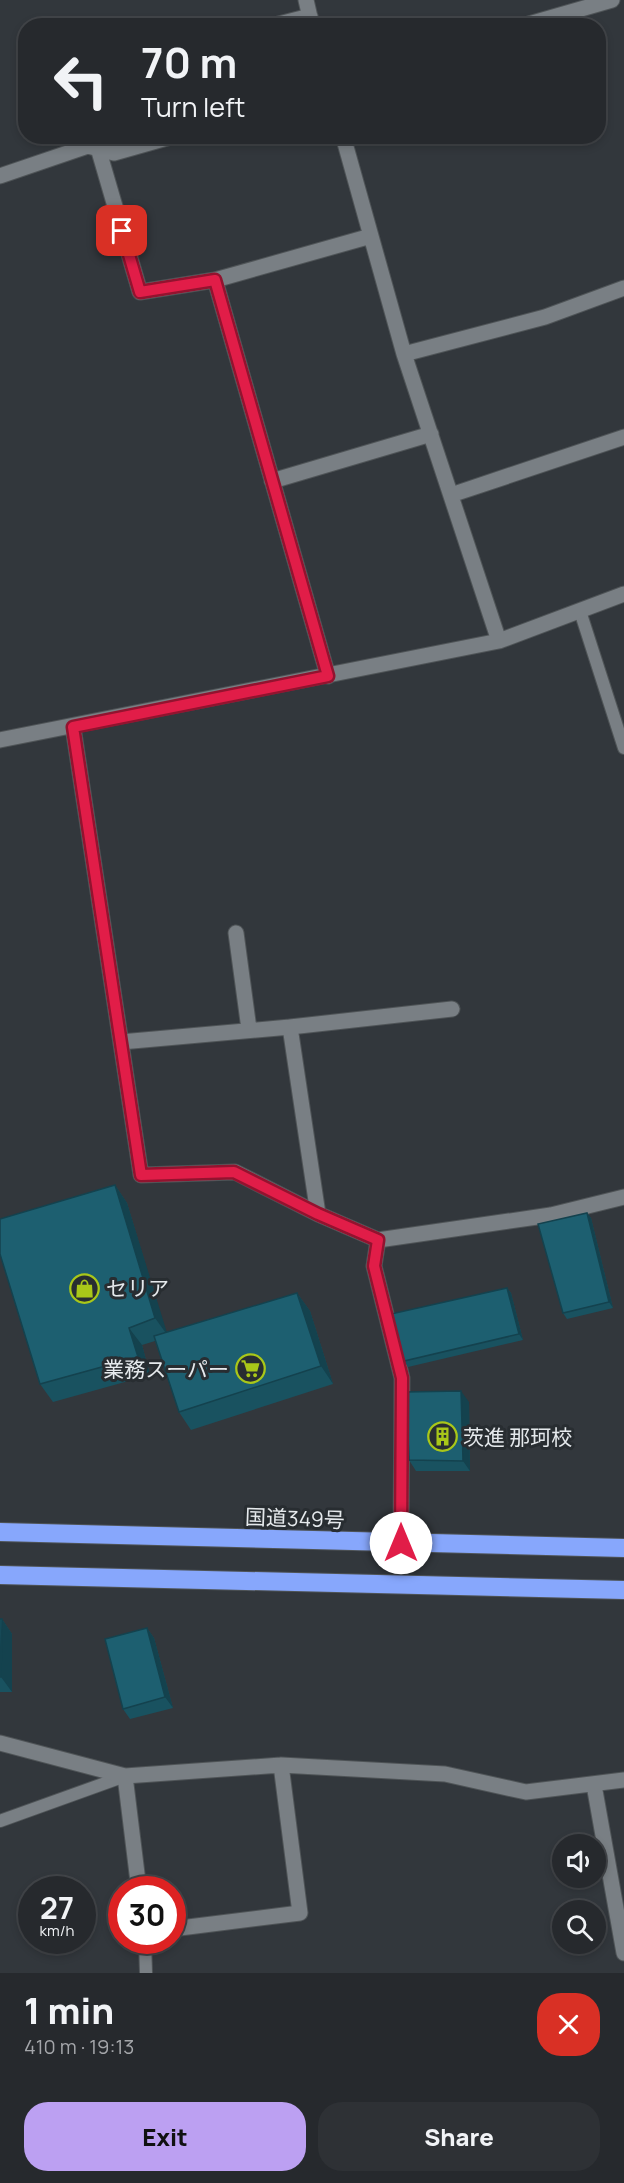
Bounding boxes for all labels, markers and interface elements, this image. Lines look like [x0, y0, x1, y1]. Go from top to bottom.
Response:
text: 70 m [141, 33, 237, 91]
icon: left [42, 42, 120, 120]
text: Turn left [141, 88, 245, 125]
pin [96, 205, 147, 256]
icon: arrive [105, 214, 138, 247]
shop icon: セリア [69, 1272, 101, 1304]
place label: セリア [106, 1274, 169, 1302]
supermarket icon: 業務スーパー [234, 1353, 266, 1385]
place label: 業務スーパー [103, 1355, 229, 1383]
building icon: 茨進 那珂校 [426, 1421, 458, 1453]
place label: 茨進 那珂校 [463, 1423, 572, 1451]
street label: 国道349号 [245, 1502, 345, 1534]
position arrow [369, 1511, 433, 1575]
map controls [552, 1834, 606, 1954]
button: sound [552, 1834, 606, 1888]
speed limit sign: 30 [108, 1876, 186, 1954]
text: 27 [40, 1887, 74, 1928]
button: search [552, 1900, 606, 1954]
text: km/h [40, 1920, 74, 1941]
text: 1 min [24, 1986, 114, 2035]
button: close [537, 1993, 600, 2056]
text: 410 m · 19:13 [24, 2033, 134, 2060]
button: Exit [24, 2102, 306, 2171]
button: Share [318, 2102, 600, 2171]

